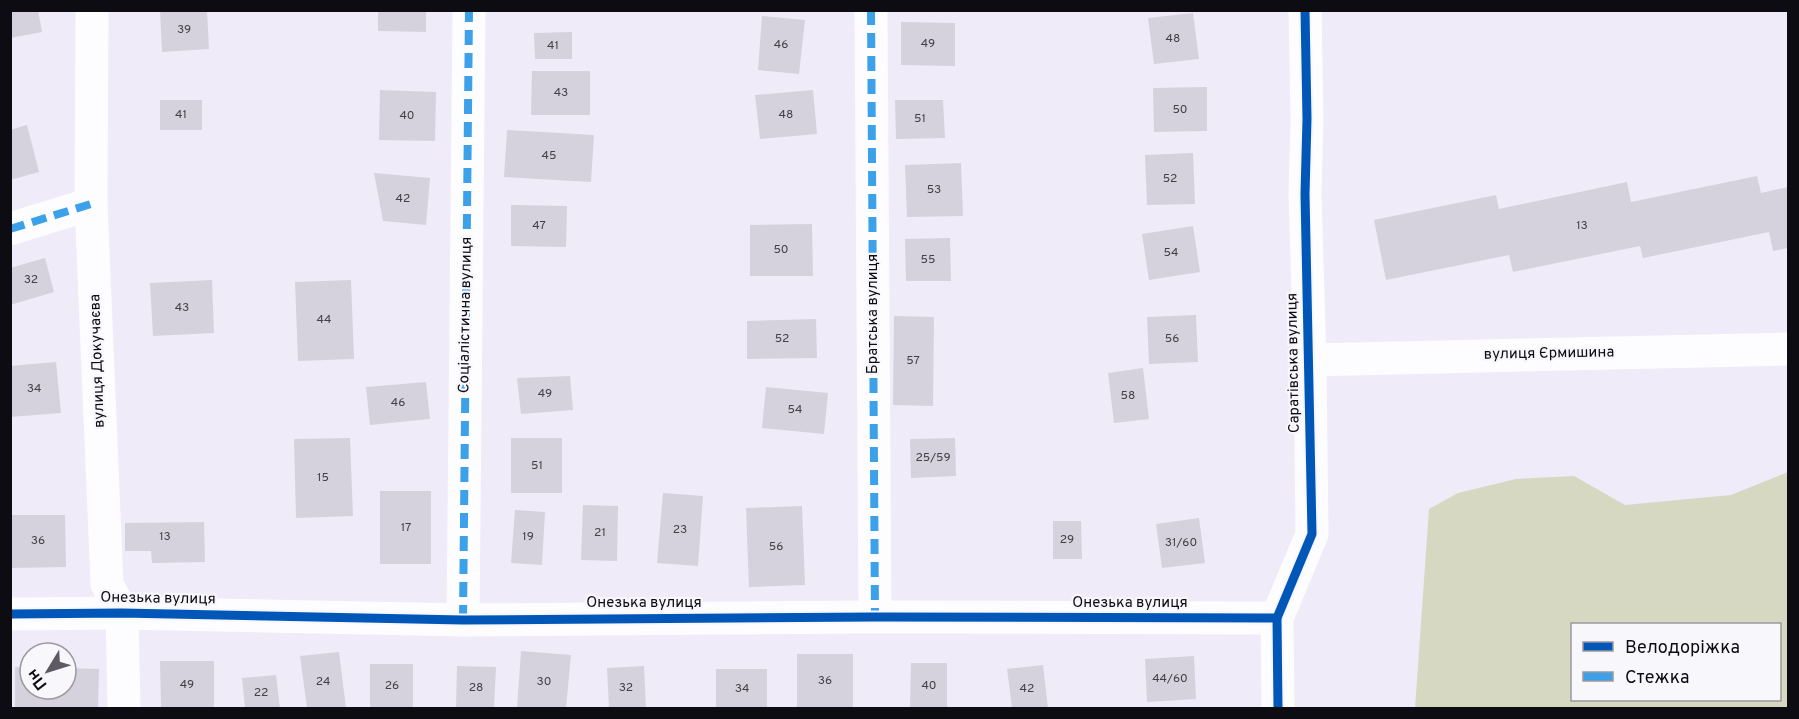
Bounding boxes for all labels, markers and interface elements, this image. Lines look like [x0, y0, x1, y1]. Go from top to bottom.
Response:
house number: 39 [177, 22, 191, 38]
house number: 48 [1166, 31, 1180, 47]
house number: 49 [921, 36, 935, 52]
house number: 46 [774, 37, 788, 53]
house number: 41 [547, 38, 559, 54]
house number: 43 [554, 85, 568, 101]
house number: 50 [1172, 102, 1188, 118]
house number: 41 [175, 107, 187, 123]
house number: 48 [779, 107, 793, 123]
house number: 40 [399, 108, 415, 124]
house number: 51 [914, 111, 926, 127]
house number: 45 [542, 148, 556, 164]
house number: 52 [1163, 171, 1177, 187]
house number: 53 [927, 182, 941, 198]
house number: 42 [396, 191, 410, 207]
house number: 47 [532, 218, 546, 234]
house number: 13 [1576, 218, 1588, 234]
street label: Соціалістична вулиця [455, 237, 477, 393]
house number: 50 [773, 242, 789, 258]
house number: 54 [1163, 245, 1179, 261]
house number: 55 [921, 252, 935, 268]
street label: Братська вулиця [864, 254, 883, 374]
house number: 32 [24, 272, 38, 288]
street label: Саратівська вулиця [1283, 293, 1305, 433]
street label: вулиця Докучаєва [86, 294, 110, 428]
house number: 43 [175, 300, 189, 316]
house number: 44 [317, 312, 331, 328]
house number: 52 [775, 331, 789, 347]
house number: 56 [1165, 331, 1179, 347]
street label: вулиця Єрмишина [1484, 343, 1614, 365]
house number: 57 [906, 353, 920, 369]
house number: 34 [27, 381, 41, 397]
house number: 49 [538, 386, 552, 402]
house number: 58 [1121, 388, 1135, 404]
house number: 46 [391, 395, 405, 411]
house number: 54 [787, 402, 803, 418]
house number: 25/59 [915, 450, 951, 466]
house number: 51 [531, 458, 543, 474]
house number: 15 [317, 470, 329, 486]
house number: 17 [401, 520, 411, 536]
house number: 23 [673, 522, 687, 538]
house number: 21 [594, 525, 606, 541]
house number: 13 [159, 529, 171, 545]
house number: 19 [522, 529, 534, 545]
house number: 29 [1060, 532, 1074, 548]
house number: 36 [31, 533, 45, 549]
house number: 31/60 [1165, 535, 1197, 551]
house number: 56 [769, 539, 783, 555]
street label: Онезька вулиця [100, 588, 216, 610]
street label: Онезька вулиця [586, 594, 702, 613]
street label: Онезька вулиця [1072, 594, 1188, 613]
legend [1571, 623, 1781, 701]
text: Велодоріжка [1625, 637, 1740, 660]
north arrow [18, 641, 78, 701]
text: Пн [23, 664, 52, 694]
text: Стежка [1625, 667, 1689, 690]
house number: 44/60 [1152, 671, 1188, 687]
house number: 36 [818, 673, 832, 689]
house number: 24 [316, 674, 330, 690]
house number: 30 [537, 674, 551, 690]
house number: 49 [180, 677, 194, 693]
house number: 26 [385, 678, 399, 694]
house number: 40 [921, 678, 937, 694]
house number: 28 [469, 680, 483, 696]
house number: 32 [619, 680, 633, 696]
house number: 34 [735, 681, 749, 697]
house number: 42 [1020, 681, 1034, 697]
house number: 22 [254, 685, 268, 701]

